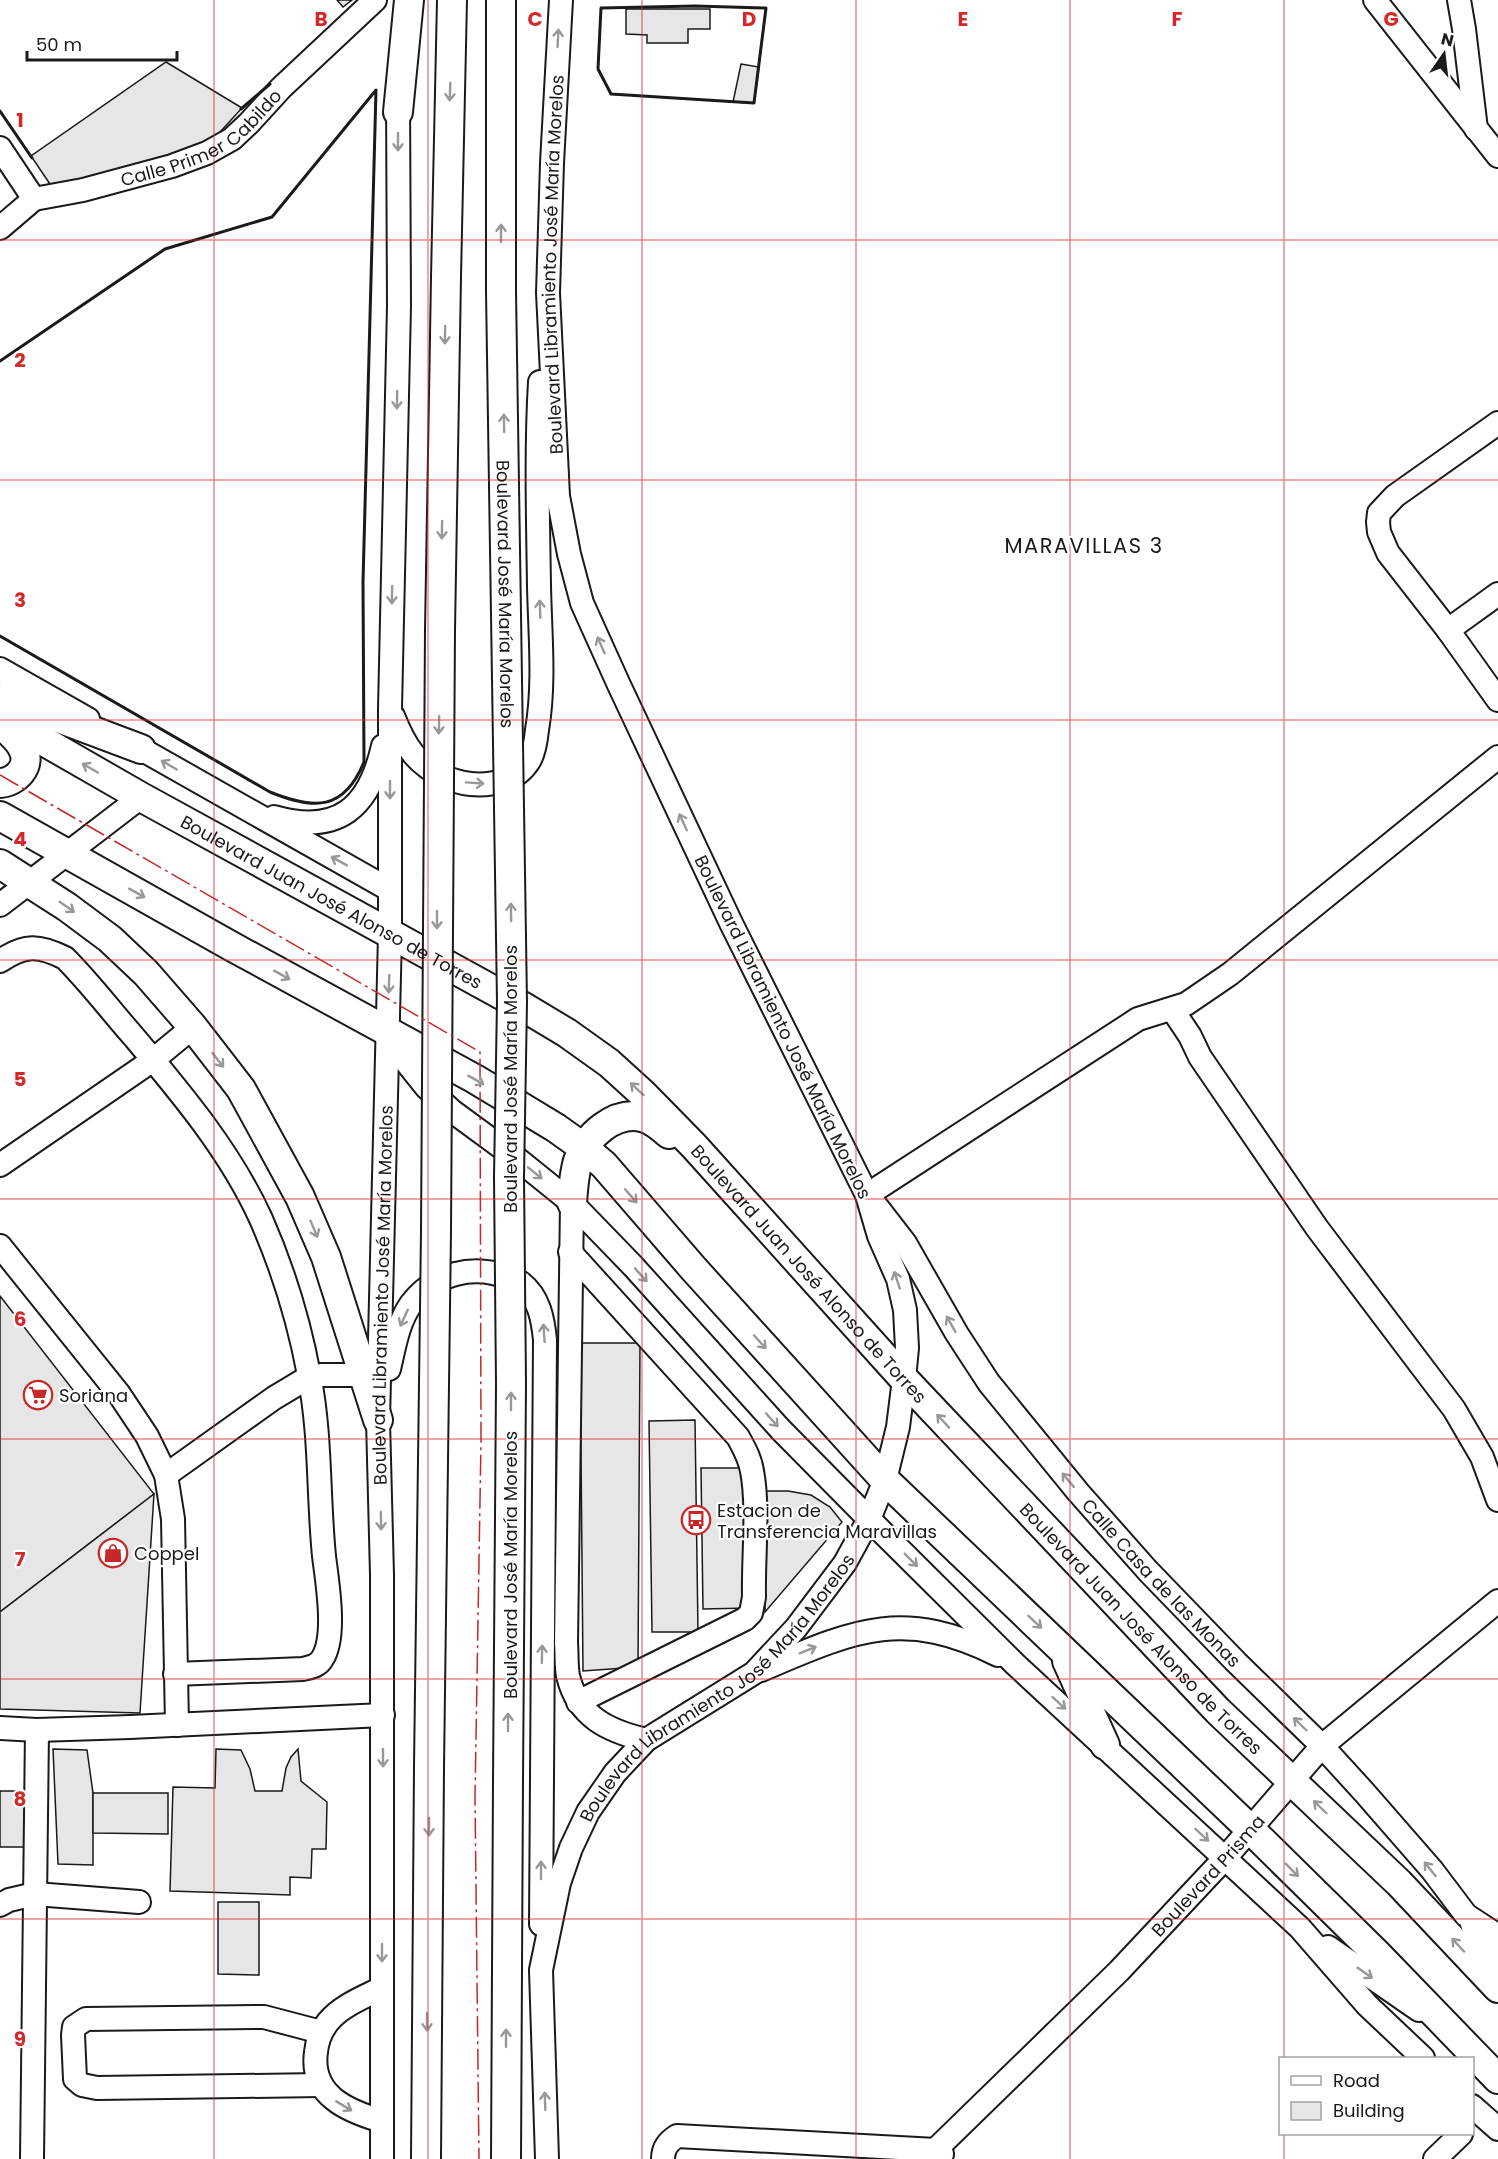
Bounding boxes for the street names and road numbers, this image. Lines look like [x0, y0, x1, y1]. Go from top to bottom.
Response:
street label: Boulevard Libramiento José María Morelos [535, 74, 569, 455]
street label: Calle Primer Cabildo [118, 83, 287, 192]
street label: Boulevard José María Morelos [491, 460, 520, 728]
street label: Boulevard Juan José Alonso de Torres [176, 809, 487, 994]
street label: Boulevard Libramiento José María Morelos [689, 851, 877, 1203]
street label: Boulevard José María Morelos [498, 945, 523, 1213]
street label: Boulevard Libramiento José María Morelos [365, 1105, 398, 1485]
street label: Boulevard Juan José Alonso de Torres [686, 1139, 933, 1408]
street label: Boulevard José María Morelos [498, 1431, 523, 1699]
street label: Calle Casa de las Monas [1077, 1493, 1247, 1672]
street label: Boulevard Juan José Alonso de Torres [1014, 1497, 1268, 1760]
street label: Boulevard Libramiento José María Morelos [573, 1549, 860, 1825]
street label: Boulevard Prisma [1145, 1809, 1270, 1942]

